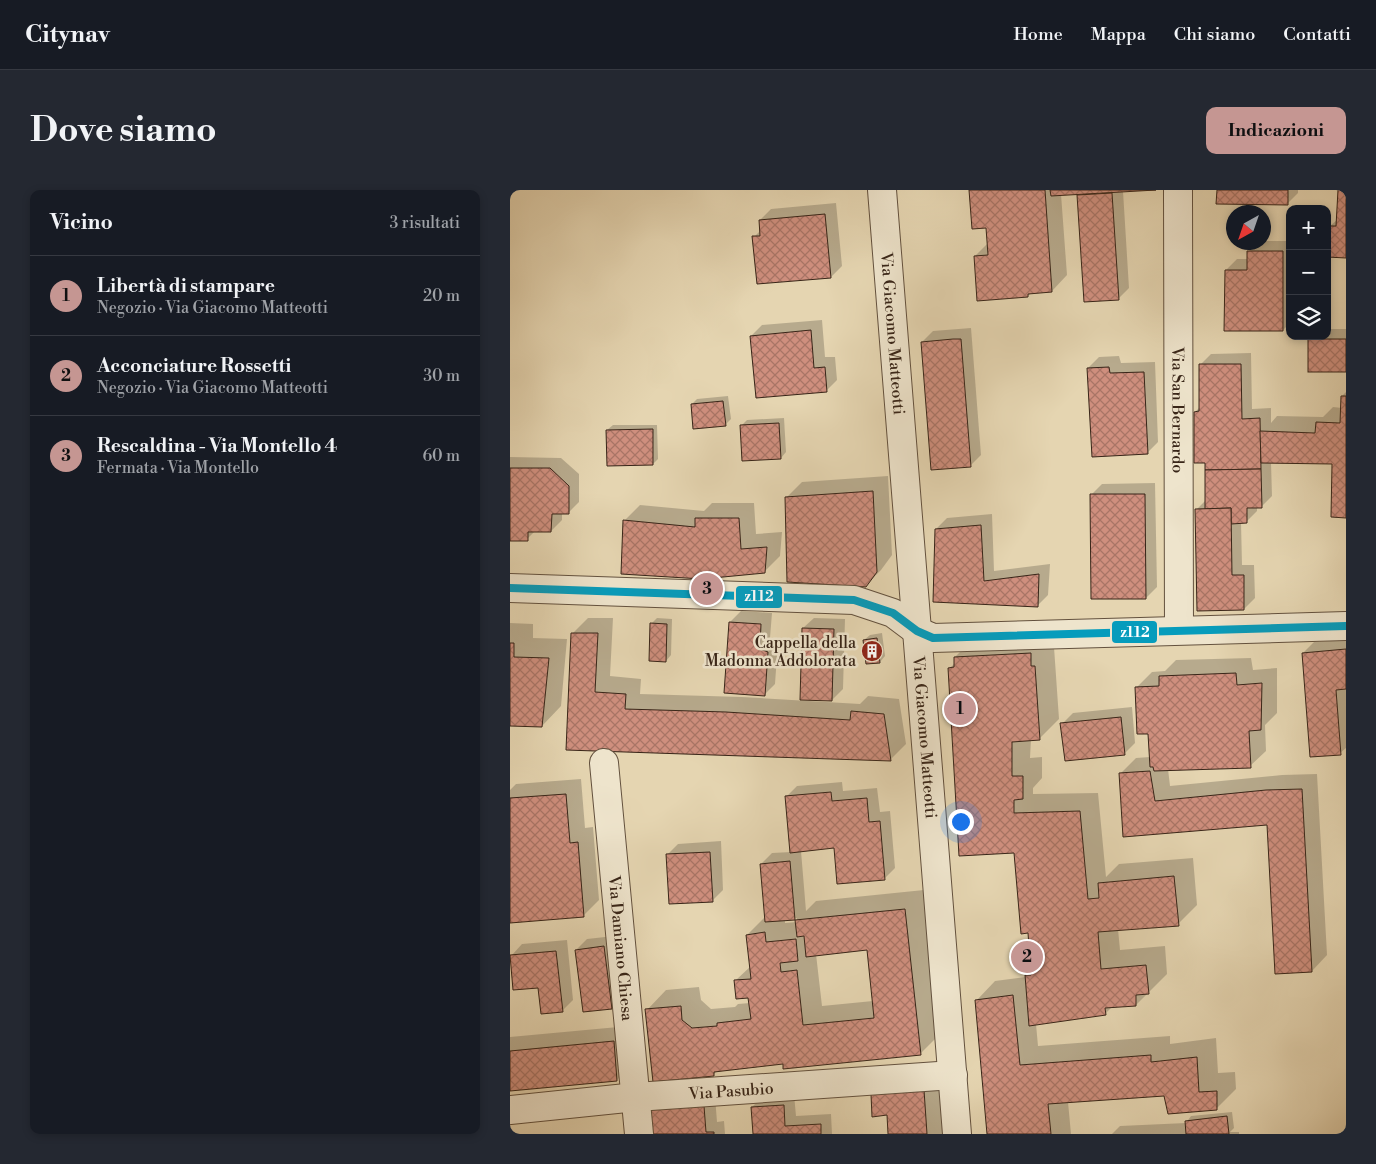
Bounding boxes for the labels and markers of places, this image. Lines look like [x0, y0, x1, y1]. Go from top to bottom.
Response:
pin: 3 [691, 570, 723, 608]
place label: Cappella della Madonna Addolorata [705, 633, 857, 671]
building icon: Cappella della Madonna Addolorata [860, 639, 884, 663]
pin: 1 [944, 690, 976, 728]
pin: 2 [1011, 938, 1043, 976]

